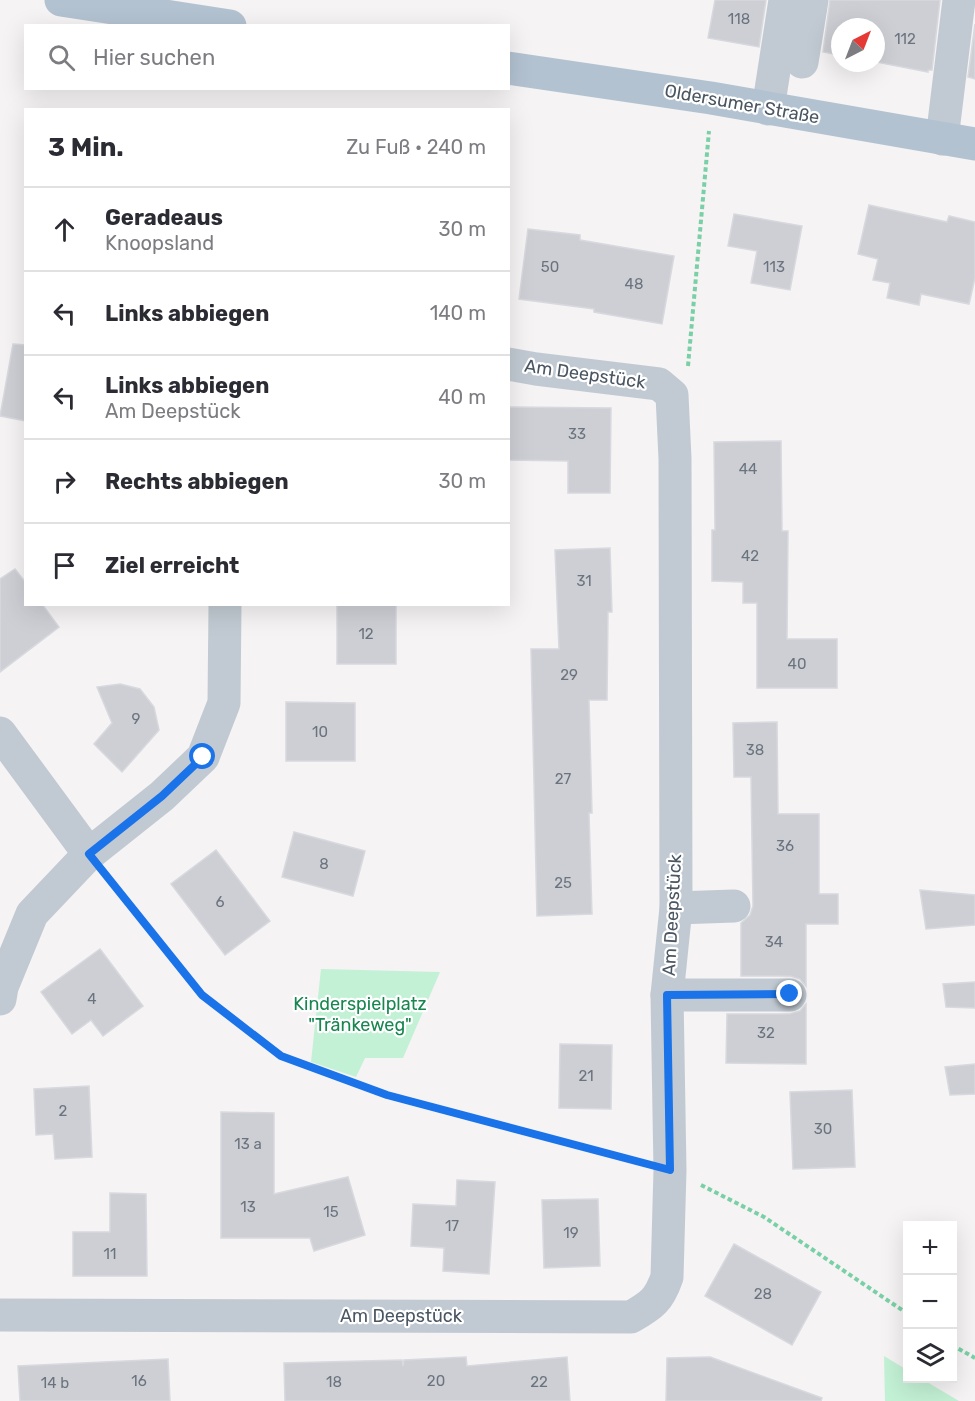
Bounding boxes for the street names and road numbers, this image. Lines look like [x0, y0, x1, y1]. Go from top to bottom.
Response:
street label: Oldersumer Straße [663, 80, 821, 128]
street label: Am Deepstück [523, 355, 648, 393]
street label: Am Deepstück [658, 853, 686, 977]
street label: Am Deepstück [340, 1305, 463, 1327]

